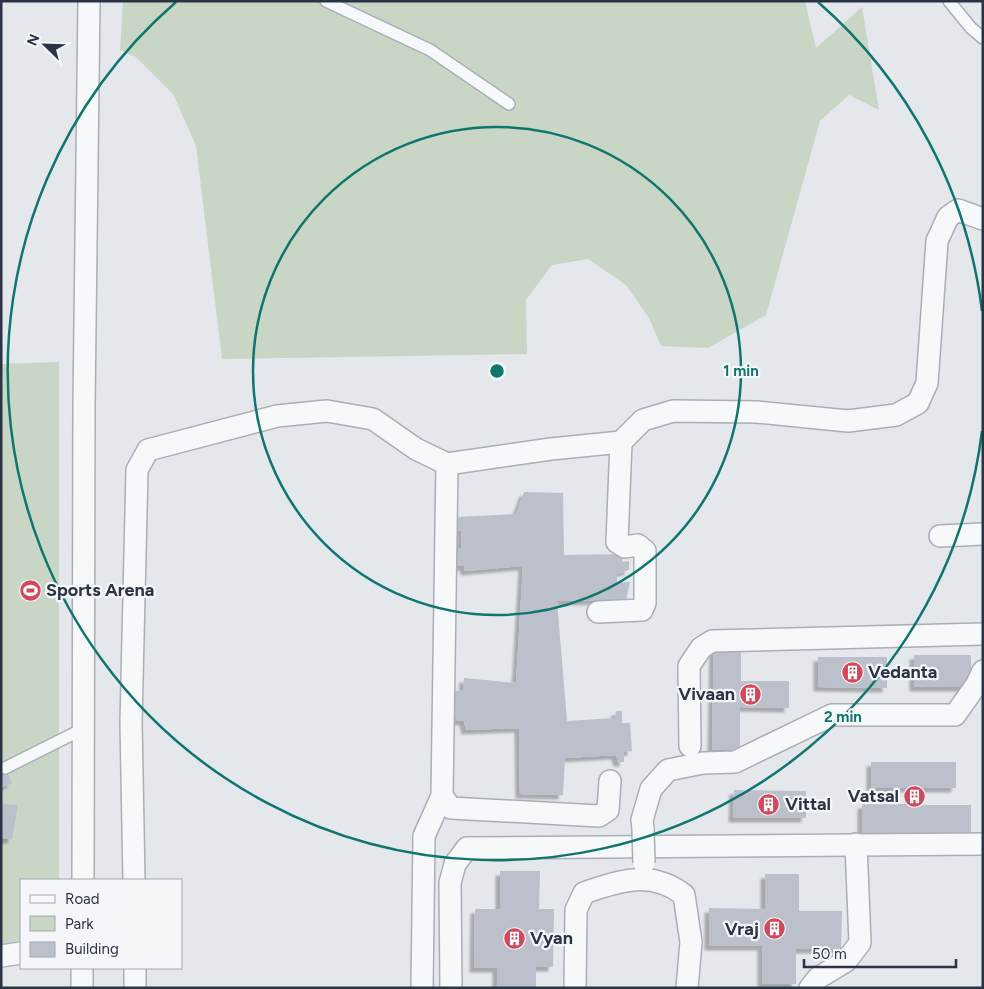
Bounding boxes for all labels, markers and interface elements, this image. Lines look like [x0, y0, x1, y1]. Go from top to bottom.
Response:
north arrow [20, 20, 70, 70]
text: N [24, 32, 43, 48]
centre of rings [488, 362, 506, 380]
text: 1 min [723, 362, 759, 380]
sports icon: Sports Arena [18, 578, 42, 602]
place label: Sports Arena [46, 579, 154, 601]
building icon: Vedanta [840, 660, 864, 684]
place label: Vedanta [868, 661, 937, 683]
building icon: Vivaan [739, 682, 763, 706]
place label: Vivaan [678, 683, 735, 705]
text: 2 min [824, 708, 862, 726]
building icon: Vatsal [903, 784, 927, 808]
place label: Vatsal [847, 785, 899, 807]
building icon: Vittal [757, 792, 781, 816]
place label: Vittal [785, 793, 831, 815]
legend [20, 879, 182, 969]
text: Road [65, 890, 100, 908]
text: Park [65, 915, 94, 933]
building icon: Vraj [763, 917, 787, 941]
place label: Vraj [725, 918, 759, 940]
building icon: Vyan [502, 926, 526, 950]
place label: Vyan [530, 927, 573, 949]
scale bar [804, 936, 956, 968]
text: Building [65, 940, 119, 958]
text: 50 m [812, 945, 847, 963]

